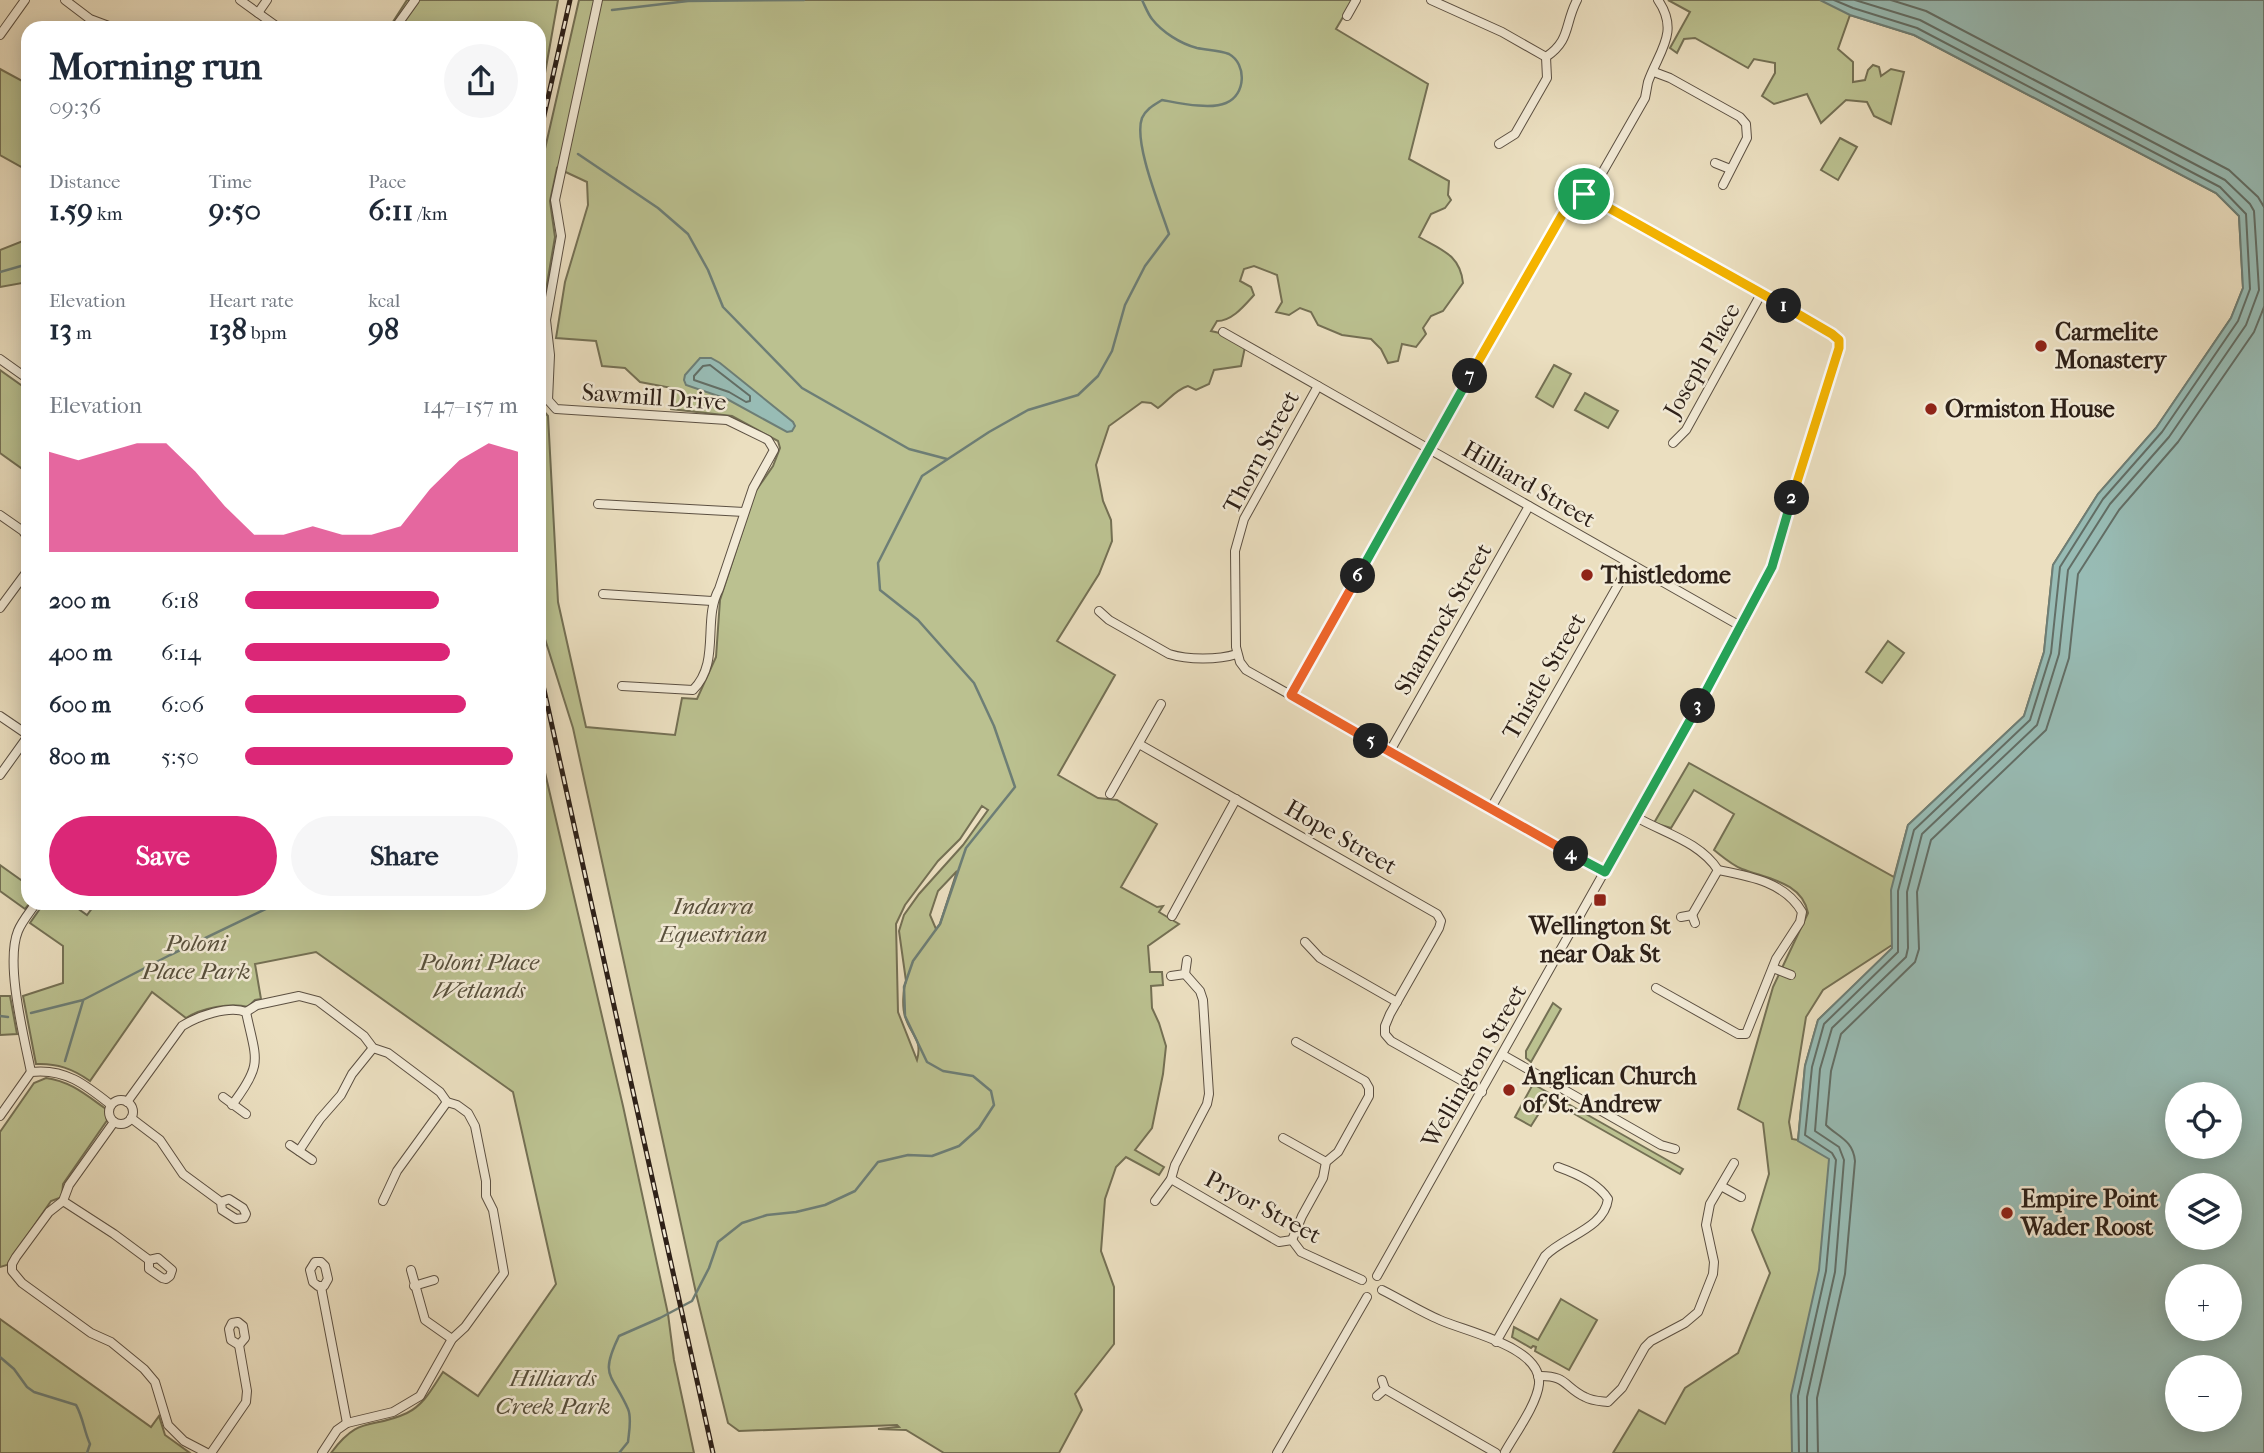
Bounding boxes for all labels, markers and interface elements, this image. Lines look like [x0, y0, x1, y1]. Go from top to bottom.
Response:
text: Morning run [49, 44, 262, 89]
button: share [444, 44, 518, 118]
text: 09:36 [49, 93, 101, 120]
pin [1554, 164, 1614, 224]
text: Distance [49, 171, 120, 193]
text: Time [209, 171, 252, 193]
text: Pace [368, 171, 406, 193]
icon: arrive [1565, 175, 1603, 213]
text: 1.59 [49, 193, 93, 228]
text: 9:50 [209, 193, 261, 228]
text: 6:11 [368, 193, 413, 228]
text: km [93, 203, 123, 225]
text: /km [413, 203, 448, 225]
pin: 1 [1766, 288, 1802, 324]
text: Elevation [49, 290, 126, 312]
text: Heart rate [209, 290, 294, 312]
text: kcal [368, 290, 400, 312]
text: 1 [1780, 294, 1787, 316]
street label: Joseph Place [1657, 298, 1746, 424]
text: 13 [49, 312, 72, 347]
text: 138 [209, 312, 247, 347]
text: 98 [368, 312, 399, 347]
place label: Carmelite Monastery [2055, 318, 2167, 374]
text: m [72, 322, 92, 344]
text: bpm [247, 322, 287, 344]
marker: Carmelite Monastery [2033, 338, 2049, 354]
pin: 7 [1452, 358, 1488, 394]
text: 7 [1465, 364, 1474, 386]
street label: Sawmill Drive [581, 378, 727, 416]
street label: Thorn Street [1217, 386, 1305, 518]
text: Elevation [49, 392, 142, 419]
text: 147–157 m [423, 392, 518, 419]
place label: Ormiston House [1945, 395, 2115, 423]
marker: Ormiston House [1923, 401, 1939, 417]
street label: Hilliard Street [1457, 435, 1601, 534]
pin: 2 [1774, 480, 1810, 516]
text: 2 [1787, 486, 1796, 508]
street label: Shamrock Street [1388, 538, 1498, 700]
pin: 6 [1340, 558, 1376, 594]
place label: Thistledome [1600, 561, 1731, 589]
text: 6 [1352, 564, 1363, 586]
marker: Thistledome [1579, 567, 1595, 583]
text: 200 m [49, 587, 110, 614]
text: 6:18 [161, 587, 199, 614]
street label: Thistle Street [1497, 607, 1592, 744]
text: 400 m [49, 639, 112, 666]
text: 6:14 [161, 639, 201, 666]
pin: 3 [1680, 688, 1716, 724]
text: 600 m [49, 691, 111, 718]
text: 6:06 [161, 691, 204, 718]
text: 3 [1694, 694, 1701, 716]
pin: 5 [1354, 724, 1388, 758]
text: 5 [1366, 729, 1375, 751]
text: 800 m [49, 743, 110, 770]
text: 5:50 [161, 743, 199, 770]
street label: Hope Street [1280, 794, 1402, 880]
button: Save [49, 816, 277, 896]
button: Share [291, 816, 518, 896]
pin: 4 [1554, 836, 1588, 872]
text: 4 [1565, 842, 1576, 864]
park label: Indarra Equestrian [657, 892, 767, 948]
marker: Wellington St near Oak St [1592, 892, 1608, 908]
place label: Wellington St near Oak St [1528, 912, 1671, 968]
park label: Poloni Place Park [141, 929, 250, 985]
park label: Poloni Place Wetlands [418, 948, 540, 1004]
street label: Wellington Street [1415, 979, 1532, 1154]
place label: Anglican Church of St. Andrew [1521, 1062, 1697, 1118]
marker: Anglican Church of St. Andrew [1501, 1082, 1517, 1098]
map controls [2165, 1082, 2242, 1432]
button: locate [2165, 1082, 2242, 1159]
street label: Pryor Street [1200, 1165, 1326, 1250]
button: layers [2165, 1173, 2242, 1250]
place label: Empire Point Wader Roost [2020, 1185, 2158, 1241]
marker: Empire Point Wader Roost [1999, 1205, 2015, 1221]
button: + [2165, 1264, 2242, 1341]
button: − [2165, 1355, 2242, 1432]
park label: Hilliards Creek Park [495, 1364, 611, 1420]

